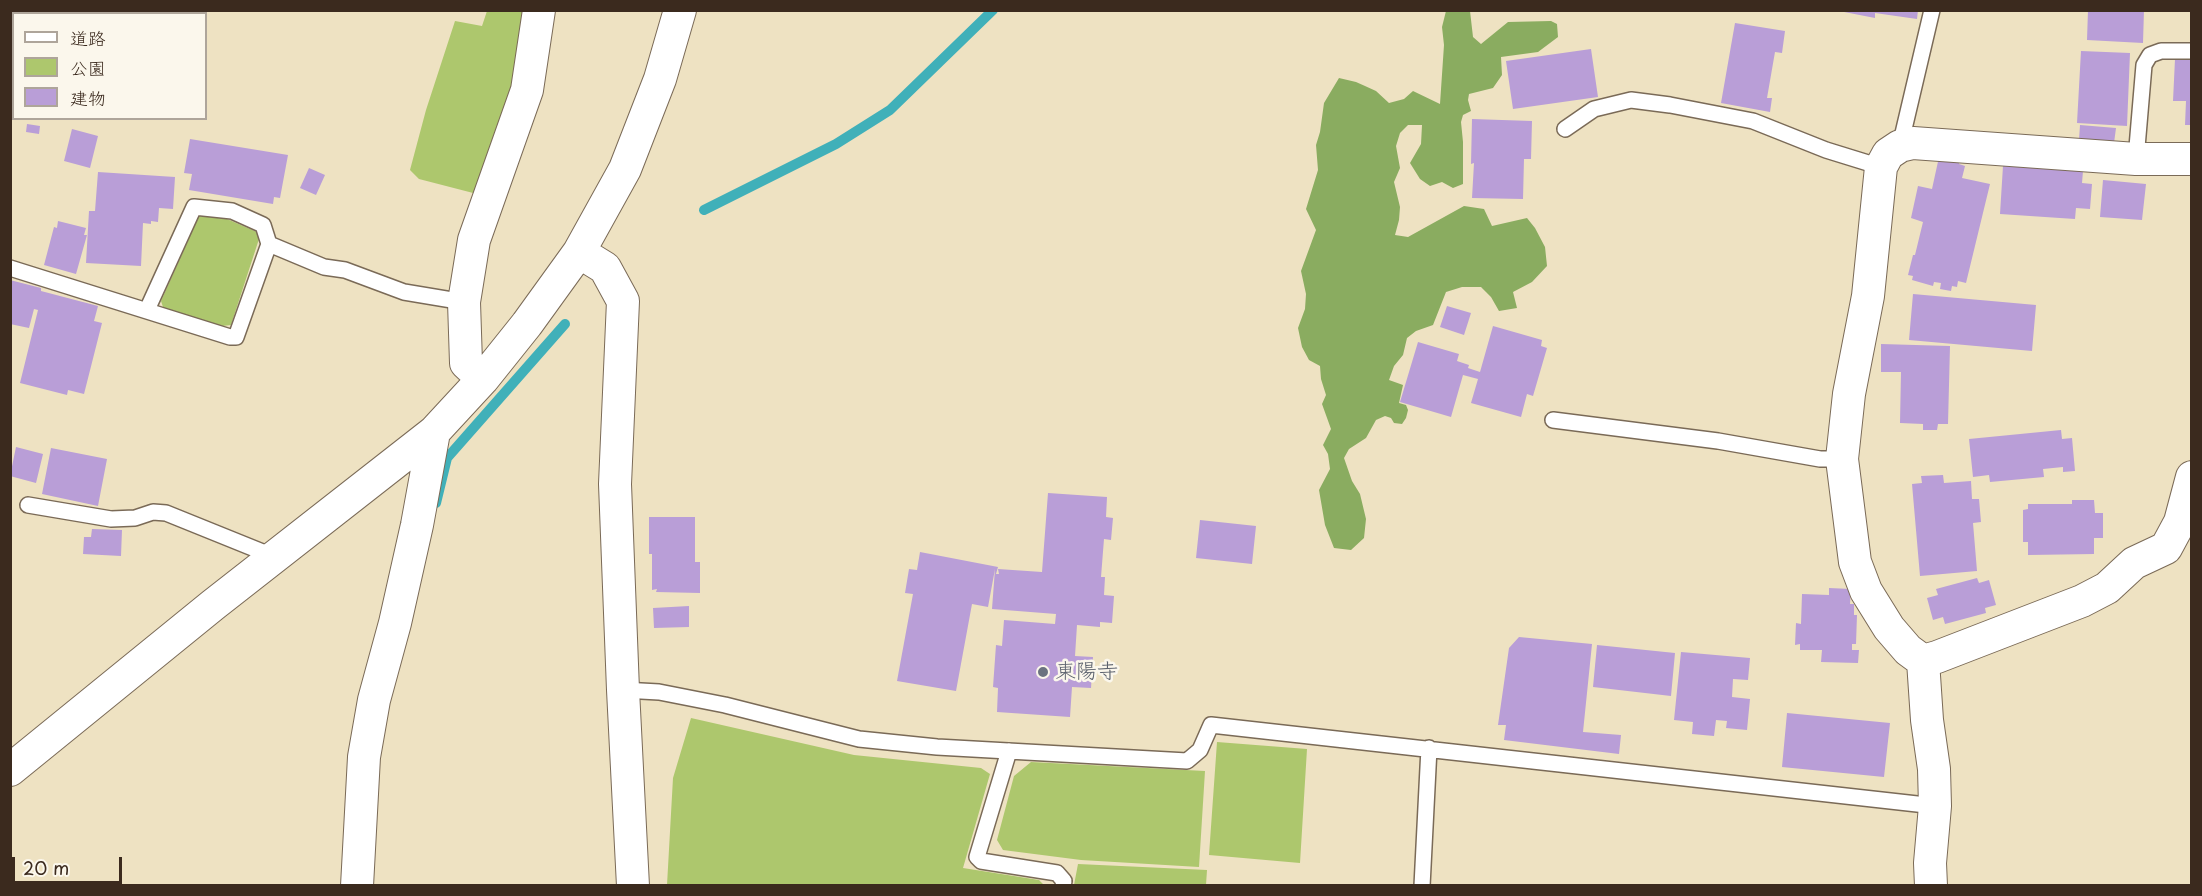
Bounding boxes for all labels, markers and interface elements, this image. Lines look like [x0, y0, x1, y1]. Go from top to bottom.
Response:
legend [12, 12, 207, 120]
text: 道路 [70, 24, 106, 51]
text: 公園 [70, 54, 106, 81]
text: 建物 [70, 84, 106, 111]
place label: 東陽寺 [1055, 659, 1118, 685]
marker: 東陽寺 [1036, 665, 1050, 679]
scale bar [15, 845, 124, 883]
text: 20 m [23, 854, 69, 881]

